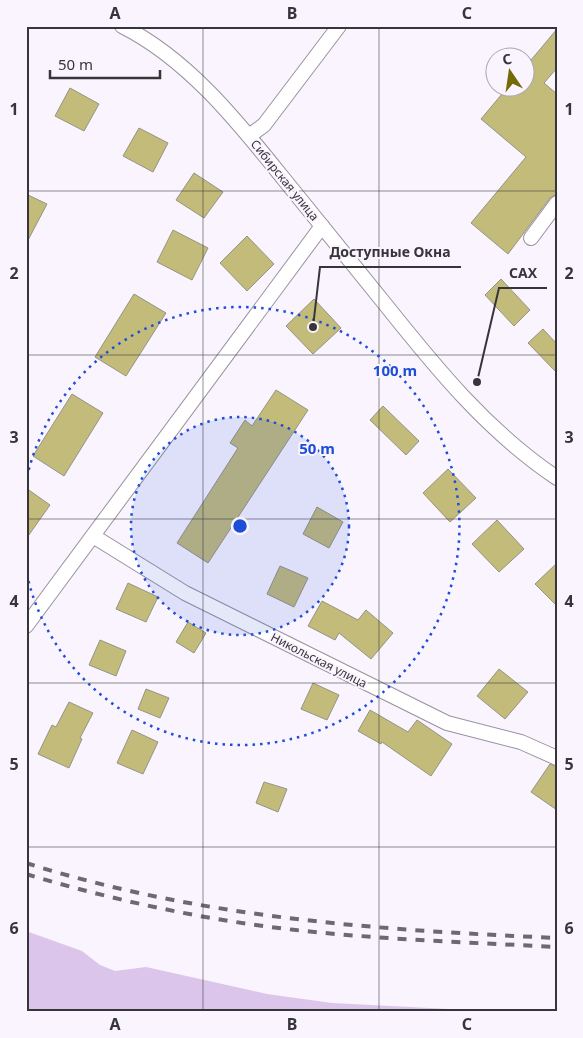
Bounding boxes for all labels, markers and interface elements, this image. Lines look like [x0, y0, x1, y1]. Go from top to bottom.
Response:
text: A [109, 2, 121, 24]
text: B [287, 2, 297, 24]
text: C [462, 2, 472, 24]
scale bar [50, 48, 160, 80]
north arrow [486, 48, 536, 98]
text: С [500, 49, 514, 69]
text: 50 m [58, 54, 93, 74]
text: 1 [9, 98, 19, 120]
text: 1 [564, 98, 574, 120]
street label: Сибирская улица [247, 136, 323, 224]
callout: Доступные Окна [320, 238, 461, 267]
text: Доступные Окна [329, 242, 451, 261]
callout: САХ [499, 259, 547, 288]
text: 2 [9, 262, 19, 284]
text: 2 [564, 262, 574, 284]
text: САХ [509, 263, 538, 282]
text: 100 m [373, 360, 417, 380]
text: 3 [9, 426, 19, 448]
text: 3 [564, 426, 574, 448]
text: 50 m [299, 438, 335, 458]
centre of rings [231, 517, 249, 535]
text: 4 [9, 590, 19, 612]
text: 4 [564, 590, 574, 612]
street label: Никольская улица [268, 628, 370, 692]
text: 5 [9, 753, 19, 775]
text: 5 [564, 753, 574, 775]
text: 6 [9, 917, 19, 939]
text: 6 [564, 917, 574, 939]
text: A [109, 1013, 121, 1035]
text: B [287, 1013, 297, 1035]
text: C [462, 1013, 472, 1035]

